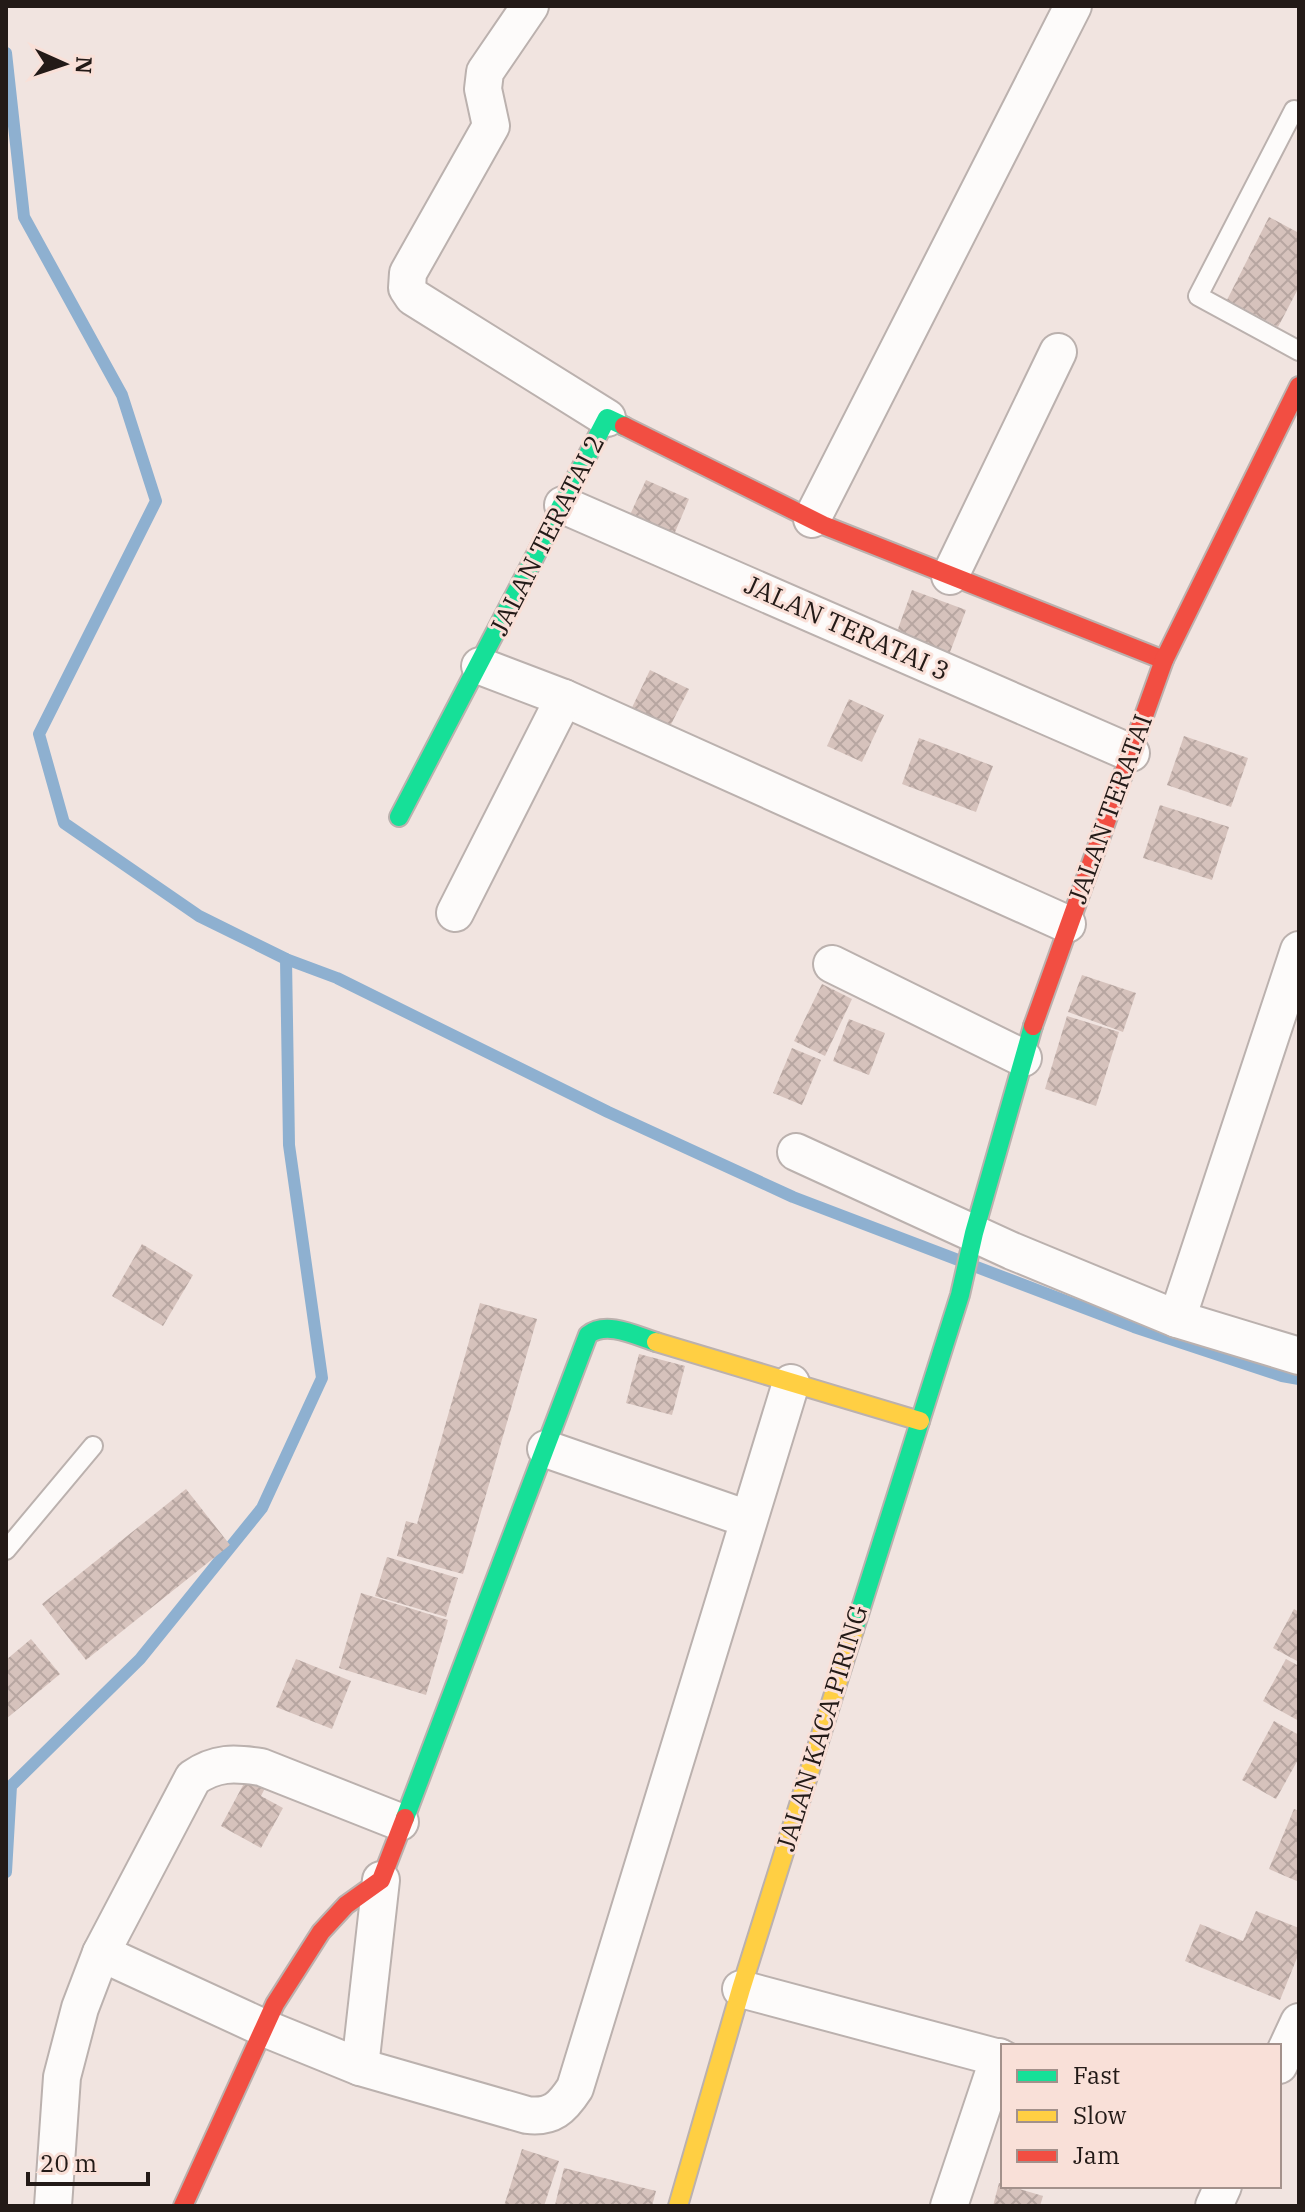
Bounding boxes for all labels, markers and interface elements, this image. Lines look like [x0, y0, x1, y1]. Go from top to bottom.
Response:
north arrow [24, 24, 104, 104]
text: N [70, 56, 99, 75]
street label: JALAN TERATAI 2 [481, 429, 611, 641]
street label: JALAN TERATAI 3 [740, 567, 955, 687]
street label: JALAN TERATAI [1059, 709, 1159, 908]
street label: JALAN KACA PIRING [767, 1601, 875, 1855]
legend [1001, 2044, 1281, 2188]
text: Fast [1073, 2059, 1120, 2091]
text: Slow [1073, 2099, 1127, 2131]
scale bar [28, 2136, 148, 2186]
text: Jam [1073, 2139, 1120, 2171]
text: 20 m [40, 2147, 97, 2179]

